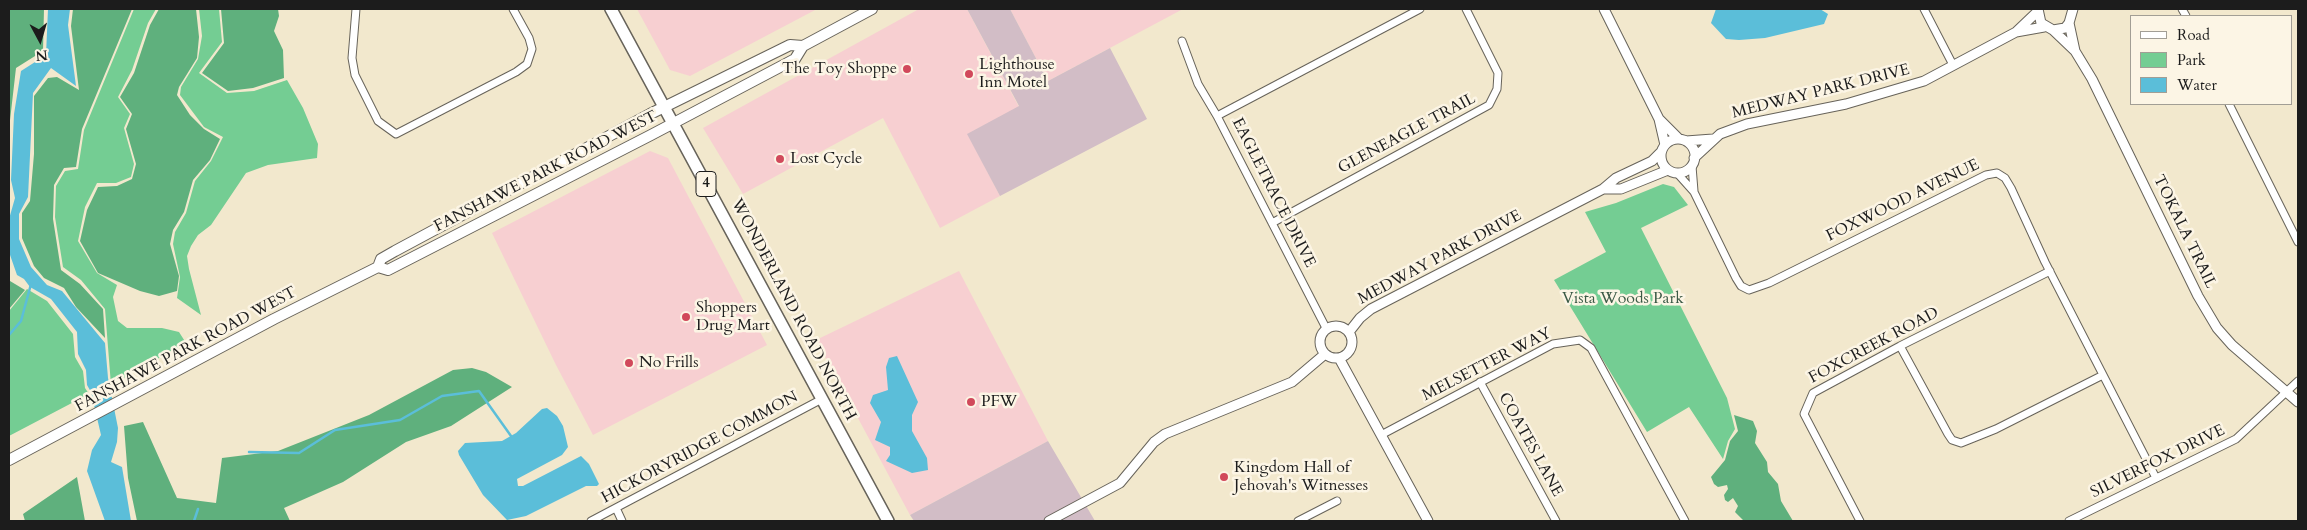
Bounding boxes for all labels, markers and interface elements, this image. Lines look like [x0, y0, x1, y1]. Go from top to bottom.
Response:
north arrow [15, 15, 65, 65]
legend [2130, 15, 2292, 105]
text: Road [2177, 25, 2210, 45]
text: N [35, 45, 49, 65]
text: Park [2177, 50, 2206, 70]
place label: Lighthouse Inn Motel [979, 55, 1055, 93]
place label: The Toy Shoppe [782, 59, 897, 79]
street label: MEDWAY PARK DRIVE [1730, 61, 1912, 123]
marker: The Toy Shoppe [901, 63, 913, 75]
marker: Lighthouse Inn Motel [963, 68, 975, 80]
text: Water [2177, 75, 2217, 95]
street label: GLENEAGLE TRAIL [1335, 90, 1479, 178]
street label: FANSHAWE PARK ROAD WEST [431, 107, 661, 237]
street label: EAGLETRACE DRIVE [1227, 115, 1319, 271]
place label: Lost Cycle [790, 149, 862, 169]
marker: Lost Cycle [774, 153, 786, 165]
street label: FOXWOOD AVENUE [1823, 156, 1983, 246]
road number: 4 [696, 172, 716, 196]
street label: TOKALA TRAIL [2148, 172, 2220, 292]
street label: WONDERLAND ROAD NORTH [726, 196, 860, 424]
street label: MEDWAY PARK DRIVE [1355, 207, 1525, 309]
street label: FANSHAWE PARK ROAD WEST [72, 283, 300, 417]
park label: Vista Woods Park [1562, 289, 1684, 309]
place label: Shoppers Drug Mart [696, 298, 770, 336]
street label: FOXCREEK ROAD [1806, 304, 1942, 388]
marker: Shoppers Drug Mart [680, 311, 692, 323]
street label: MELSETTER WAY [1419, 324, 1555, 406]
place label: No Frills [639, 353, 699, 373]
marker: No Frills [623, 357, 635, 369]
street label: HICKORYRIDGE COMMON [598, 388, 802, 508]
street label: COATES LANE [1493, 390, 1567, 500]
place label: PFW [981, 392, 1017, 412]
marker: PFW [965, 396, 977, 408]
street label: SILVERFOX DRIVE [2088, 421, 2228, 503]
place label: Kingdom Hall of Jehovah's Witnesses [1234, 458, 1368, 496]
marker: Kingdom Hall of Jehovah's Witnesses [1218, 471, 1230, 483]

